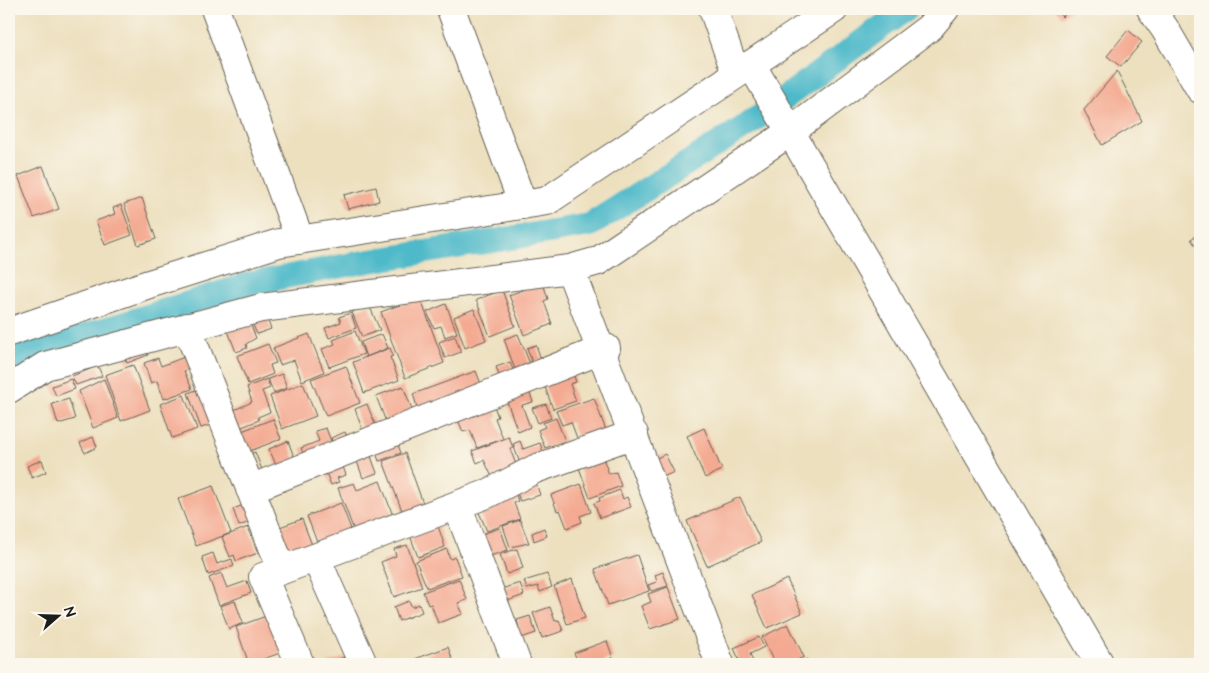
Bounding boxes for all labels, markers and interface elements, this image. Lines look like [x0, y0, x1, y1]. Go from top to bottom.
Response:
north arrow [32, 590, 82, 640]
text: N [58, 604, 80, 620]

